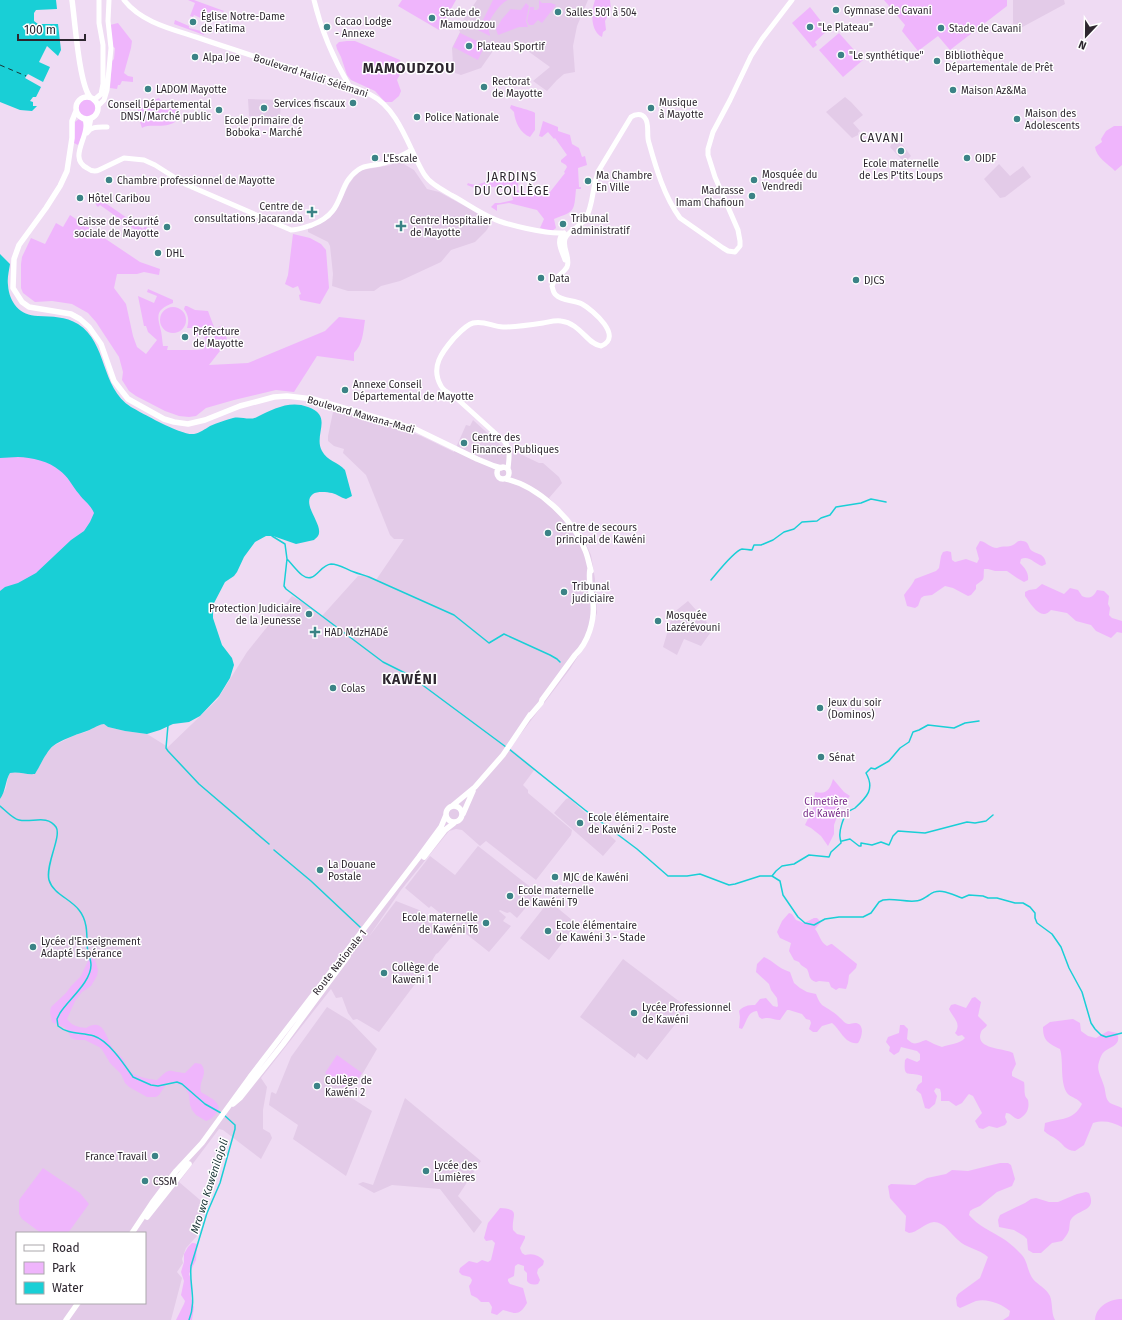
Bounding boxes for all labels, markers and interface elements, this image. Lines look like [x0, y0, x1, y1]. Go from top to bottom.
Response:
marker: Gymnase de Cavani [831, 5, 841, 15]
place label: Gymnase de Cavani [844, 5, 932, 17]
place label: Stade de Mamoudzou [440, 7, 495, 31]
marker: Salles 501 à 504 [553, 7, 563, 17]
place label: Salles 501 à 504 [566, 7, 637, 19]
place label: Église Notre-Dame de Fatima [201, 9, 285, 35]
marker: Stade de Mamoudzou [427, 13, 437, 23]
scale bar [18, 16, 85, 42]
place label: Cacao Lodge - Annexe [335, 16, 392, 40]
north arrow [1066, 16, 1106, 56]
marker: Église Notre-Dame de Fatima [188, 17, 198, 27]
marker: Cacao Lodge - Annexe [322, 22, 332, 32]
marker: "Le Plateau" [805, 22, 815, 32]
place label: "Le Plateau" [818, 22, 873, 34]
text: 100 m [24, 23, 56, 37]
marker: Stade de Cavani [936, 23, 946, 33]
place label: Stade de Cavani [949, 23, 1021, 35]
text: N [1077, 37, 1088, 52]
marker: Plateau Sportif [464, 41, 474, 51]
place label: Plateau Sportif [477, 41, 545, 53]
marker: "Le synthétique" [836, 50, 846, 60]
place label: "Le synthétique" [849, 50, 924, 62]
place label: Bibliothèque Départementale de Prêt [945, 50, 1053, 74]
marker: Alpa Joe [190, 52, 200, 62]
place label: Alpa Joe [203, 52, 240, 64]
street label: Boulevard Halidi Sélémani [252, 52, 370, 100]
marker: Bibliothèque Départementale de Prêt [932, 56, 942, 66]
district label: MAMOUDZOU [363, 60, 455, 77]
place label: Rectorat de Mayotte [492, 76, 542, 100]
marker: Rectorat de Mayotte [479, 82, 489, 92]
marker: LADOM Mayotte [143, 84, 153, 94]
place label: LADOM Mayotte [156, 84, 227, 96]
marker: Maison Az&Ma [948, 85, 958, 95]
place label: Maison Az&Ma [961, 85, 1026, 97]
place label: Musique à Mayotte [659, 97, 703, 121]
place label: Services fiscaux [274, 98, 345, 110]
marker: Services fiscaux [348, 98, 358, 108]
place label: Conseil Départemental DNSI/Marché public [108, 99, 211, 123]
marker: Ecole primaire de Boboka - Marché [259, 103, 269, 113]
marker: Musique à Mayotte [646, 103, 656, 113]
marker: Conseil Départemental DNSI/Marché public [214, 105, 224, 115]
place label: Maison des Adolescents [1025, 108, 1080, 132]
marker: Police Nationale [412, 112, 422, 122]
place label: Police Nationale [425, 112, 499, 124]
marker: Maison des Adolescents [1012, 114, 1022, 124]
place label: Ecole primaire de Boboka - Marché [224, 115, 304, 139]
district label: CAVANI [860, 131, 904, 145]
marker: Ecole maternelle de Les P'tits Loups [896, 146, 906, 156]
marker: L'Escale [370, 153, 380, 163]
place label: L'Escale [383, 153, 418, 165]
marker: OIDF [962, 153, 972, 163]
place label: OIDF [975, 153, 996, 165]
place label: Ecole maternelle de Les P'tits Loups [859, 158, 943, 182]
place label: Mosquée du Vendredi [762, 169, 817, 193]
district label: JARDINS DU COLLÈGE [474, 170, 550, 198]
place label: Ma Chambre En Ville [596, 170, 652, 194]
marker: Chambre professionnel de Mayotte [104, 175, 114, 185]
place label: Chambre professionnel de Mayotte [117, 175, 275, 187]
marker: Mosquée du Vendredi [749, 175, 759, 185]
marker: Ma Chambre En Ville [583, 176, 593, 186]
place label: Madrasse Imam Chafioun [676, 185, 744, 209]
marker: Madrasse Imam Chafioun [747, 191, 757, 201]
marker: Hôtel Caribou [75, 193, 85, 203]
place label: Hôtel Caribou [88, 193, 150, 205]
place label: Centre de consultations Jacaranda [194, 201, 303, 225]
marker: Centre de consultations Jacaranda [306, 206, 318, 218]
place label: Tribunal administratif [571, 213, 630, 237]
place label: Centre Hospitalier de Mayotte [410, 215, 492, 239]
place label: Caisse de sécurité sociale de Mayotte [74, 216, 159, 240]
marker: Tribunal administratif [558, 219, 568, 229]
marker: Centre Hospitalier de Mayotte [395, 220, 407, 232]
marker: Caisse de sécurité sociale de Mayotte [162, 222, 172, 232]
marker: DHL [153, 248, 163, 258]
place label: DHL [166, 248, 184, 260]
marker: Data [536, 273, 546, 283]
place label: Data [549, 273, 570, 285]
marker: DJCS [851, 275, 861, 285]
place label: DJCS [864, 275, 885, 287]
place label: Préfecture de Mayotte [193, 326, 243, 350]
marker: Préfecture de Mayotte [180, 332, 190, 342]
place label: Annexe Conseil Départemental de Mayotte [353, 379, 474, 403]
marker: Annexe Conseil Départemental de Mayotte [340, 385, 350, 395]
street label: Boulevard Mawana-Madi [306, 394, 416, 436]
place label: Centre des Finances Publiques [472, 432, 559, 456]
marker: Centre des Finances Publiques [459, 438, 469, 448]
place label: Centre de secours principal de Kawéni [556, 522, 646, 546]
marker: Centre de secours principal de Kawéni [543, 528, 553, 538]
place label: Tribunal judiciaire [571, 581, 614, 605]
marker: Tribunal judiciaire [559, 587, 569, 597]
place label: Protection Judiciaire de la Jeunesse [209, 603, 301, 627]
marker: Protection Judiciaire de la Jeunesse [304, 609, 314, 619]
place label: Mosquée Lazérévouni [666, 610, 720, 634]
marker: Mosquée Lazérévouni [653, 616, 663, 626]
marker: HAD MdzHADé [309, 626, 321, 638]
place label: HAD MdzHADé [324, 627, 388, 639]
district label: KAWÉNI [382, 670, 438, 688]
marker: Colas [328, 683, 338, 693]
place label: Colas [341, 683, 365, 695]
place label: Jeux du soir (Dominos) [828, 697, 882, 721]
marker: Jeux du soir (Dominos) [815, 703, 825, 713]
marker: Sénat [816, 752, 826, 762]
place label: Sénat [829, 752, 855, 764]
park label: Cimetière de Kawéni [803, 796, 849, 820]
place label: Ecole élémentaire de Kawéni 2 - Poste [588, 812, 676, 836]
marker: Ecole élémentaire de Kawéni 2 - Poste [575, 818, 585, 828]
place label: La Douane Postale [328, 859, 376, 883]
marker: La Douane Postale [315, 865, 325, 875]
marker: MJC de Kawéni [550, 872, 560, 882]
place label: MJC de Kawéni [563, 872, 629, 884]
place label: Ecole maternelle de Kawéni T9 [518, 885, 594, 909]
marker: Ecole maternelle de Kawéni T9 [505, 891, 515, 901]
place label: Ecole maternelle de Kawéni T6 [402, 912, 478, 936]
marker: Ecole maternelle de Kawéni T6 [481, 918, 491, 928]
place label: Ecole élémentaire de Kawéni 3 - Stade [556, 920, 645, 944]
marker: Ecole élémentaire de Kawéni 3 - Stade [543, 926, 553, 936]
street label: Route Nationale 1 [310, 927, 369, 998]
place label: Lycée d'Enseignement Adapté Espérance [41, 936, 141, 960]
marker: Lycée d'Enseignement Adapté Espérance [28, 942, 38, 952]
place label: Collège de Kaweni 1 [392, 962, 439, 986]
marker: Collège de Kaweni 1 [379, 968, 389, 978]
place label: Lycée Professionnel de Kawéni [642, 1002, 731, 1026]
marker: Lycée Professionnel de Kawéni [629, 1008, 639, 1018]
place label: Collège de Kawéni 2 [325, 1075, 372, 1099]
marker: Collège de Kawéni 2 [312, 1081, 322, 1091]
water label: Mro wa Kawénilajoli [188, 1137, 231, 1235]
place label: France Travail [85, 1151, 147, 1163]
marker: France Travail [150, 1151, 160, 1161]
place label: Lycée des Lumières [434, 1160, 478, 1184]
marker: Lycée des Lumières [421, 1166, 431, 1176]
marker: CSSM [140, 1176, 150, 1186]
place label: CSSM [153, 1176, 177, 1188]
legend [16, 1232, 146, 1304]
text: Road [52, 1241, 80, 1255]
text: Park [52, 1261, 76, 1275]
text: Water [52, 1281, 84, 1295]

